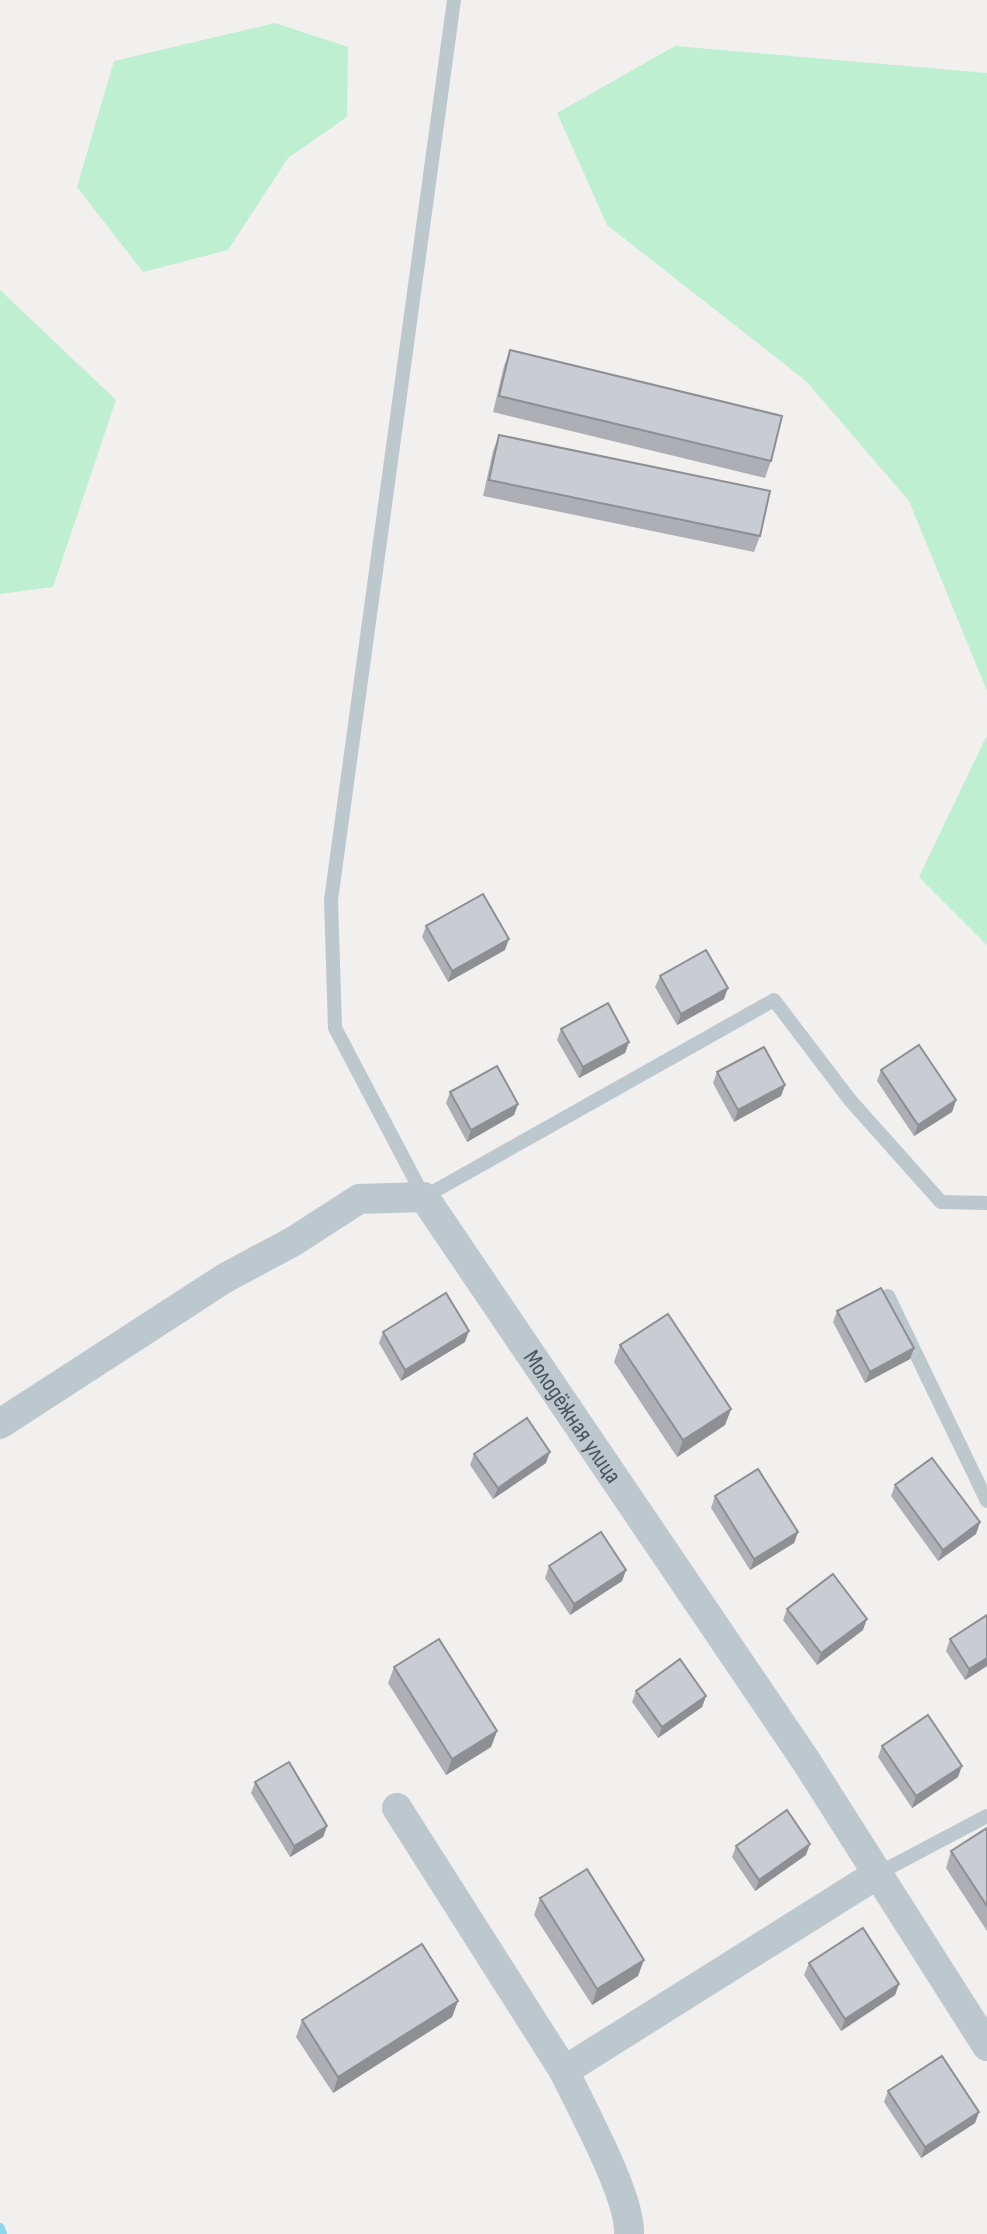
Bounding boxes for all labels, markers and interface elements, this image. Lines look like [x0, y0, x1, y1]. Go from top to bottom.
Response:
street label: Молодёжная улица [517, 1344, 628, 1489]

